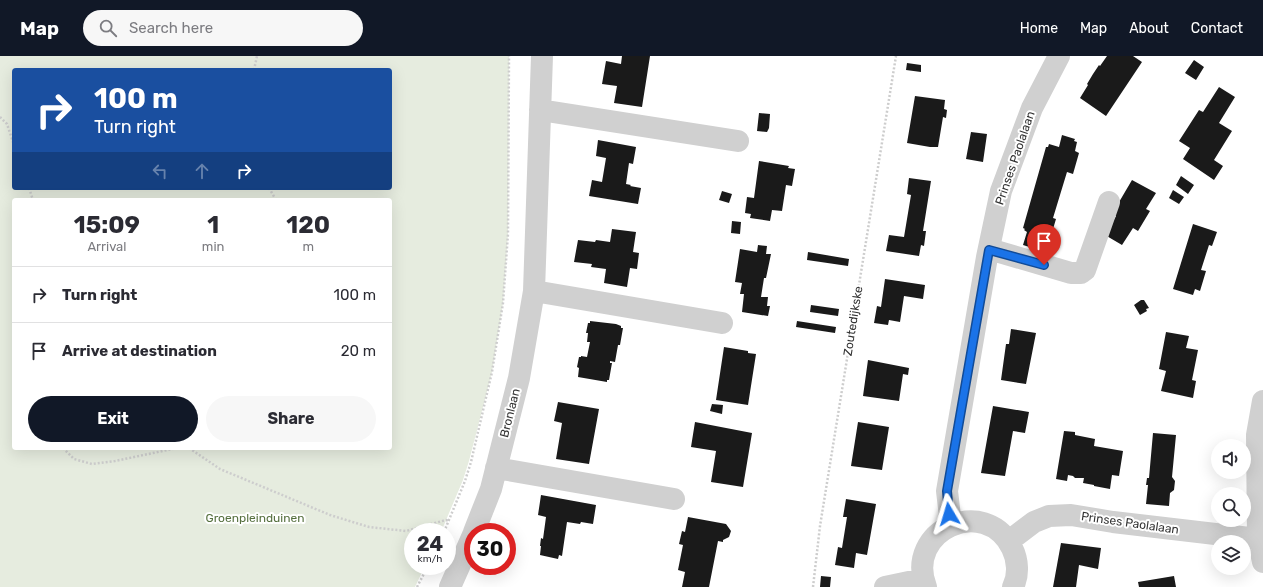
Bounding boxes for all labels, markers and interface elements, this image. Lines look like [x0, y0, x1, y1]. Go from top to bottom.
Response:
search box [83, 10, 363, 46]
text: Map [20, 17, 59, 40]
icon: search [97, 17, 119, 39]
text: Search here [129, 19, 213, 37]
text: Home [1020, 20, 1058, 37]
text: Map [1080, 20, 1107, 37]
text: About [1129, 20, 1169, 37]
text: Contact [1191, 20, 1243, 37]
text: 100 m [94, 82, 178, 115]
icon: right [28, 84, 80, 136]
street label: Prinses Paolalaan [992, 109, 1038, 207]
text: Turn right [94, 116, 176, 138]
icon: left [149, 160, 171, 182]
icon: ahead [191, 160, 213, 182]
icon: right [233, 160, 255, 182]
text: 15:09 [74, 211, 140, 239]
text: 1 [207, 211, 219, 239]
text: 120 [286, 211, 330, 239]
pin [1027, 224, 1061, 265]
icon: arrive [1033, 230, 1055, 252]
text: Arrival [87, 239, 126, 254]
text: min [202, 239, 224, 254]
text: m [302, 239, 314, 254]
icon: right [28, 284, 50, 306]
street label: Zoutedijkske [841, 285, 865, 357]
text: Turn right [62, 286, 137, 304]
text: 100 m [334, 286, 376, 304]
icon: arrive [28, 340, 50, 362]
text: Arrive at destination [62, 342, 217, 360]
text: 20 m [341, 342, 376, 360]
street label: Bronlaan [497, 387, 523, 439]
button: Exit [28, 396, 198, 442]
button: Share [206, 396, 376, 442]
map controls [1211, 439, 1251, 575]
button: sound [1211, 439, 1251, 479]
button: search [1211, 487, 1251, 527]
position arrow [928, 493, 970, 535]
street label: Prinses Paolalaan [1080, 509, 1180, 537]
park label: Groenpleinduinen [206, 511, 305, 525]
speed limit sign: 30 [464, 523, 516, 575]
text: 24 [417, 532, 443, 556]
button: layers [1211, 535, 1251, 575]
text: km/h [418, 553, 442, 565]

